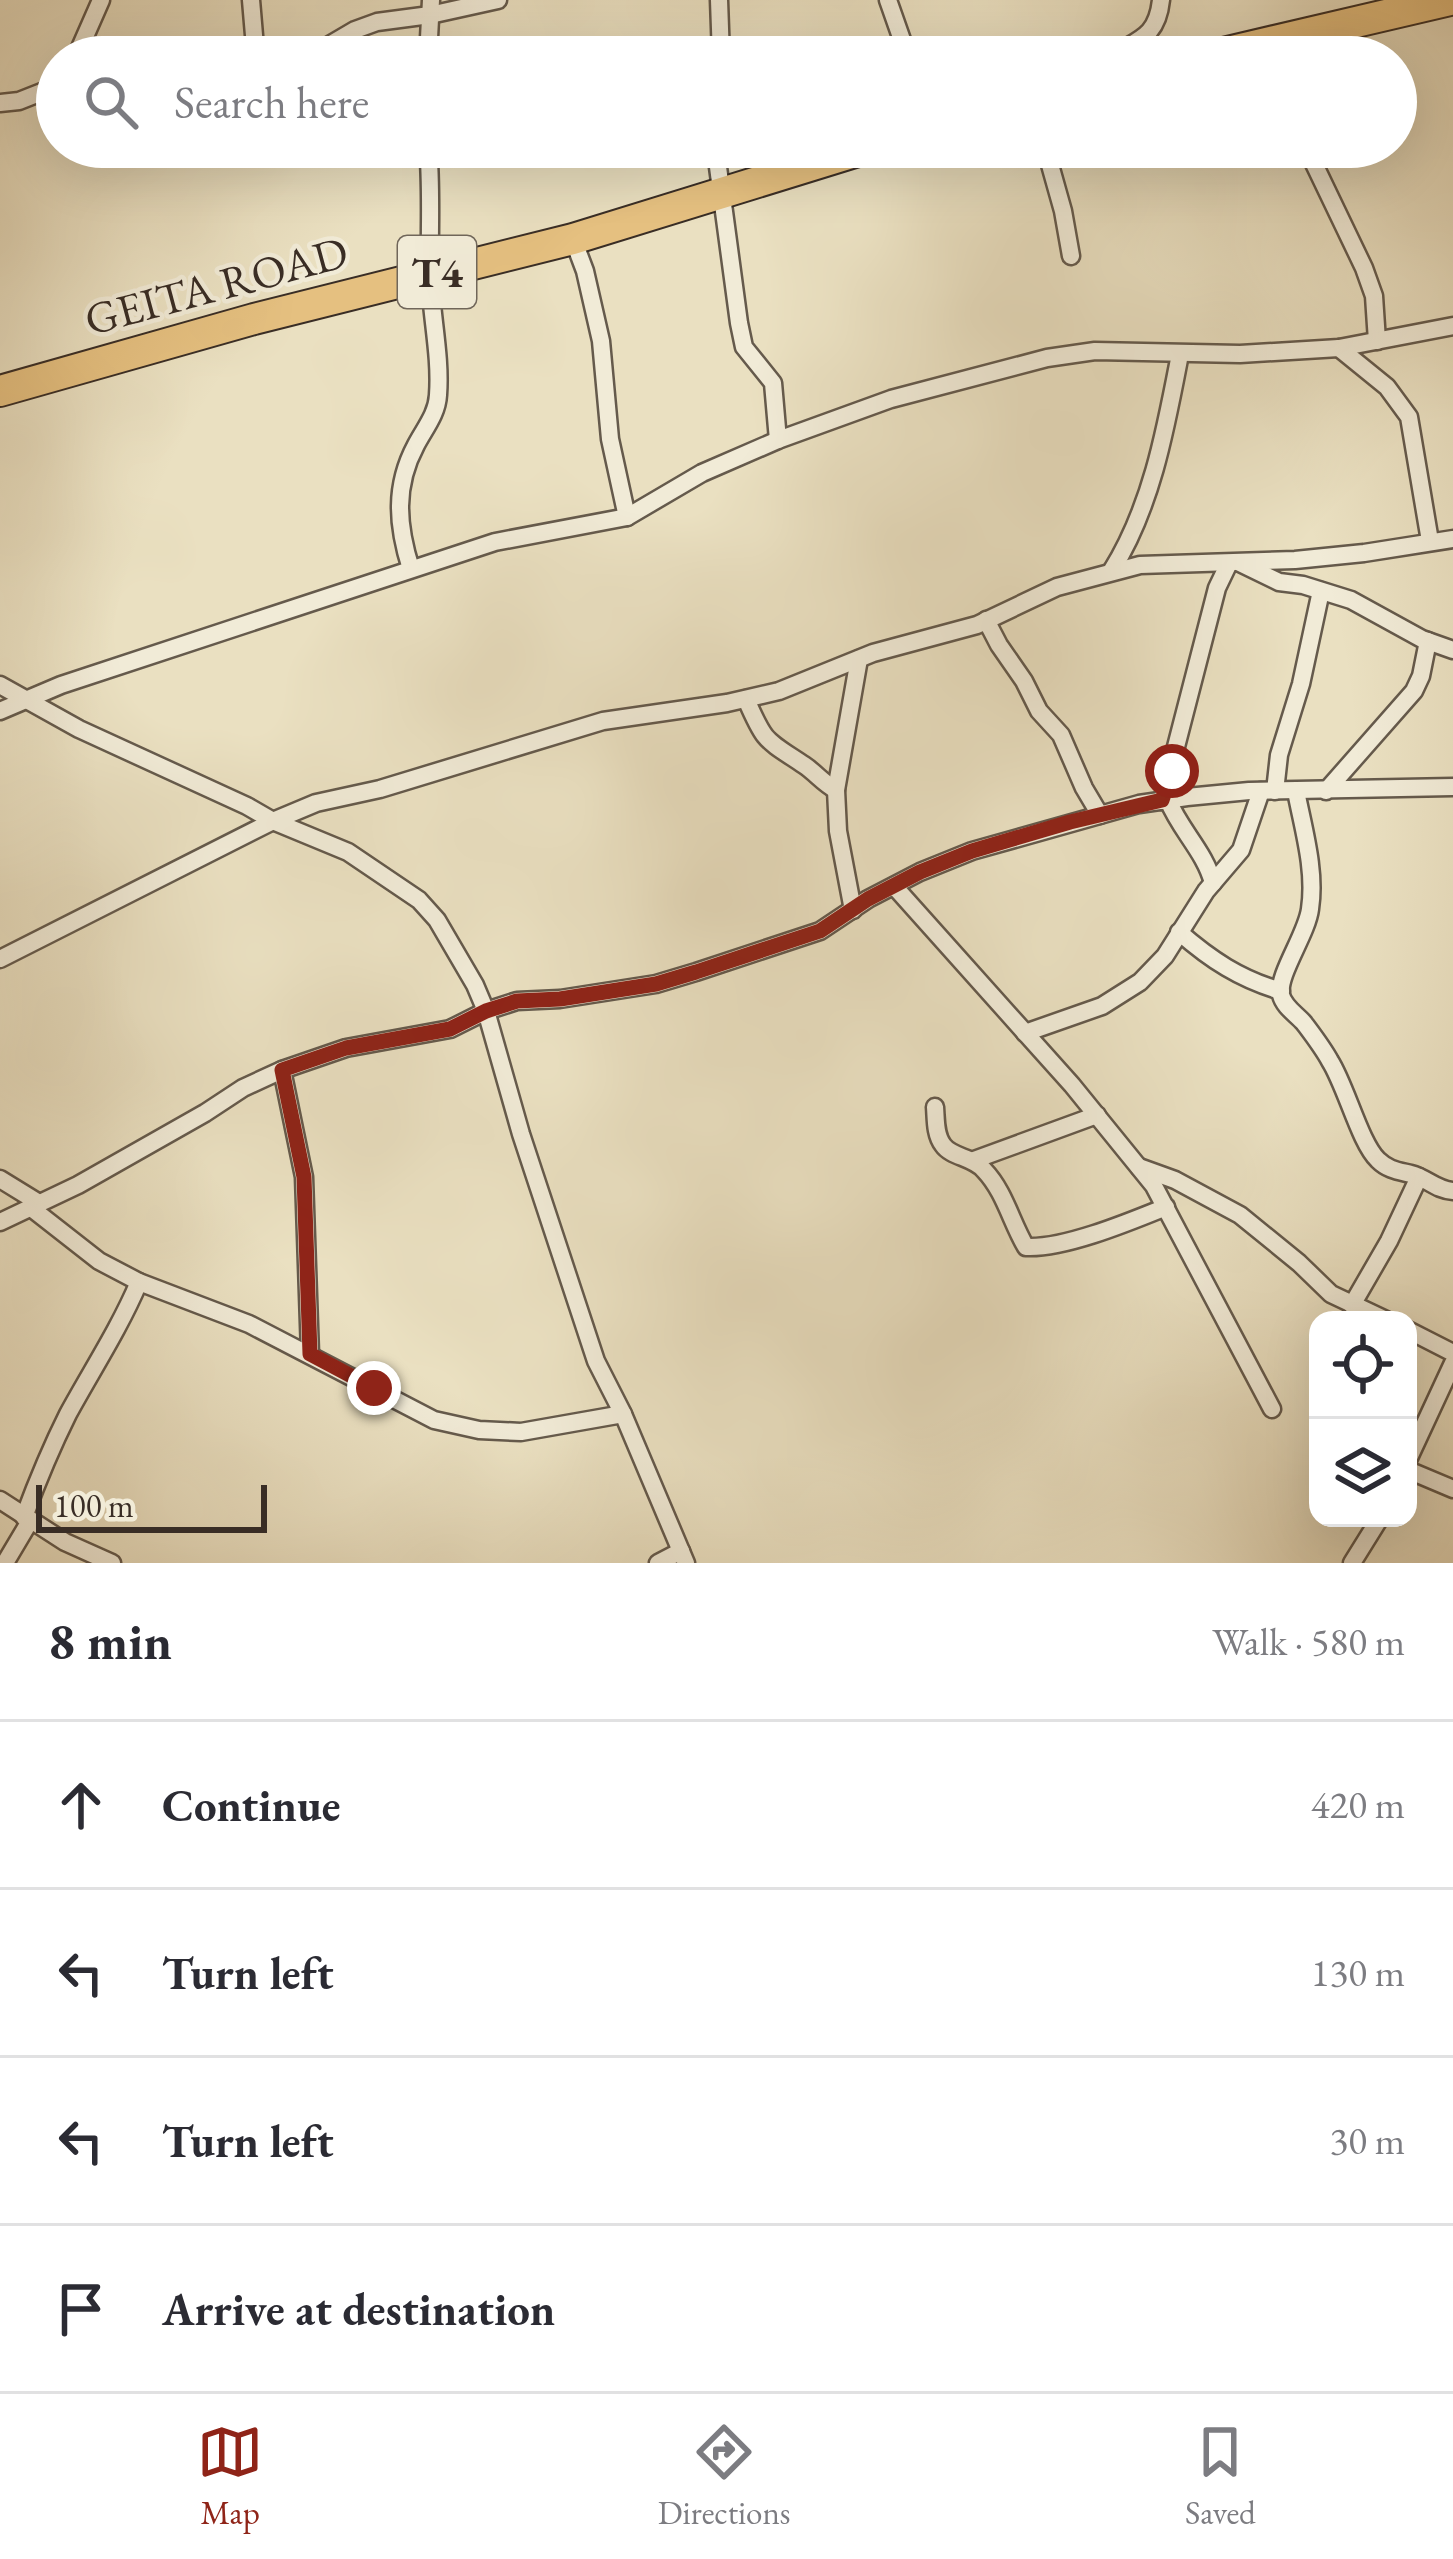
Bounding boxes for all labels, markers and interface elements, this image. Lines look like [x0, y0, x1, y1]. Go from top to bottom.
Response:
search box [36, 36, 1417, 168]
icon: search [78, 69, 144, 135]
text: Search here [174, 73, 369, 131]
street label: GEITA ROAD [78, 222, 354, 348]
road number: T4 [398, 236, 476, 308]
route start [1145, 744, 1199, 798]
map controls [1309, 1311, 1417, 1527]
button: locate [1309, 1311, 1417, 1419]
route end [347, 1361, 401, 1415]
button: layers [1309, 1419, 1417, 1527]
scale bar [36, 1479, 267, 1532]
text: 100 m [54, 1484, 134, 1527]
text: 8 min [48, 1608, 172, 1674]
text: Walk · 580 m [1212, 1616, 1405, 1667]
icon: ahead [48, 1772, 114, 1838]
text: Continue [162, 1776, 340, 1834]
text: 420 m [1311, 1779, 1405, 1830]
icon: left [48, 1940, 114, 2006]
text: Turn left [162, 1944, 334, 2002]
text: 130 m [1311, 1947, 1405, 1998]
icon: left [48, 2108, 114, 2174]
text: Turn left [162, 2112, 334, 2170]
text: 30 m [1329, 2115, 1405, 2166]
icon: arrive [48, 2276, 114, 2342]
text: Arrive at destination [162, 2280, 555, 2338]
tab: Map [197, 2419, 263, 2534]
tab: Directions [658, 2419, 791, 2534]
tab: Saved [1185, 2419, 1256, 2534]

